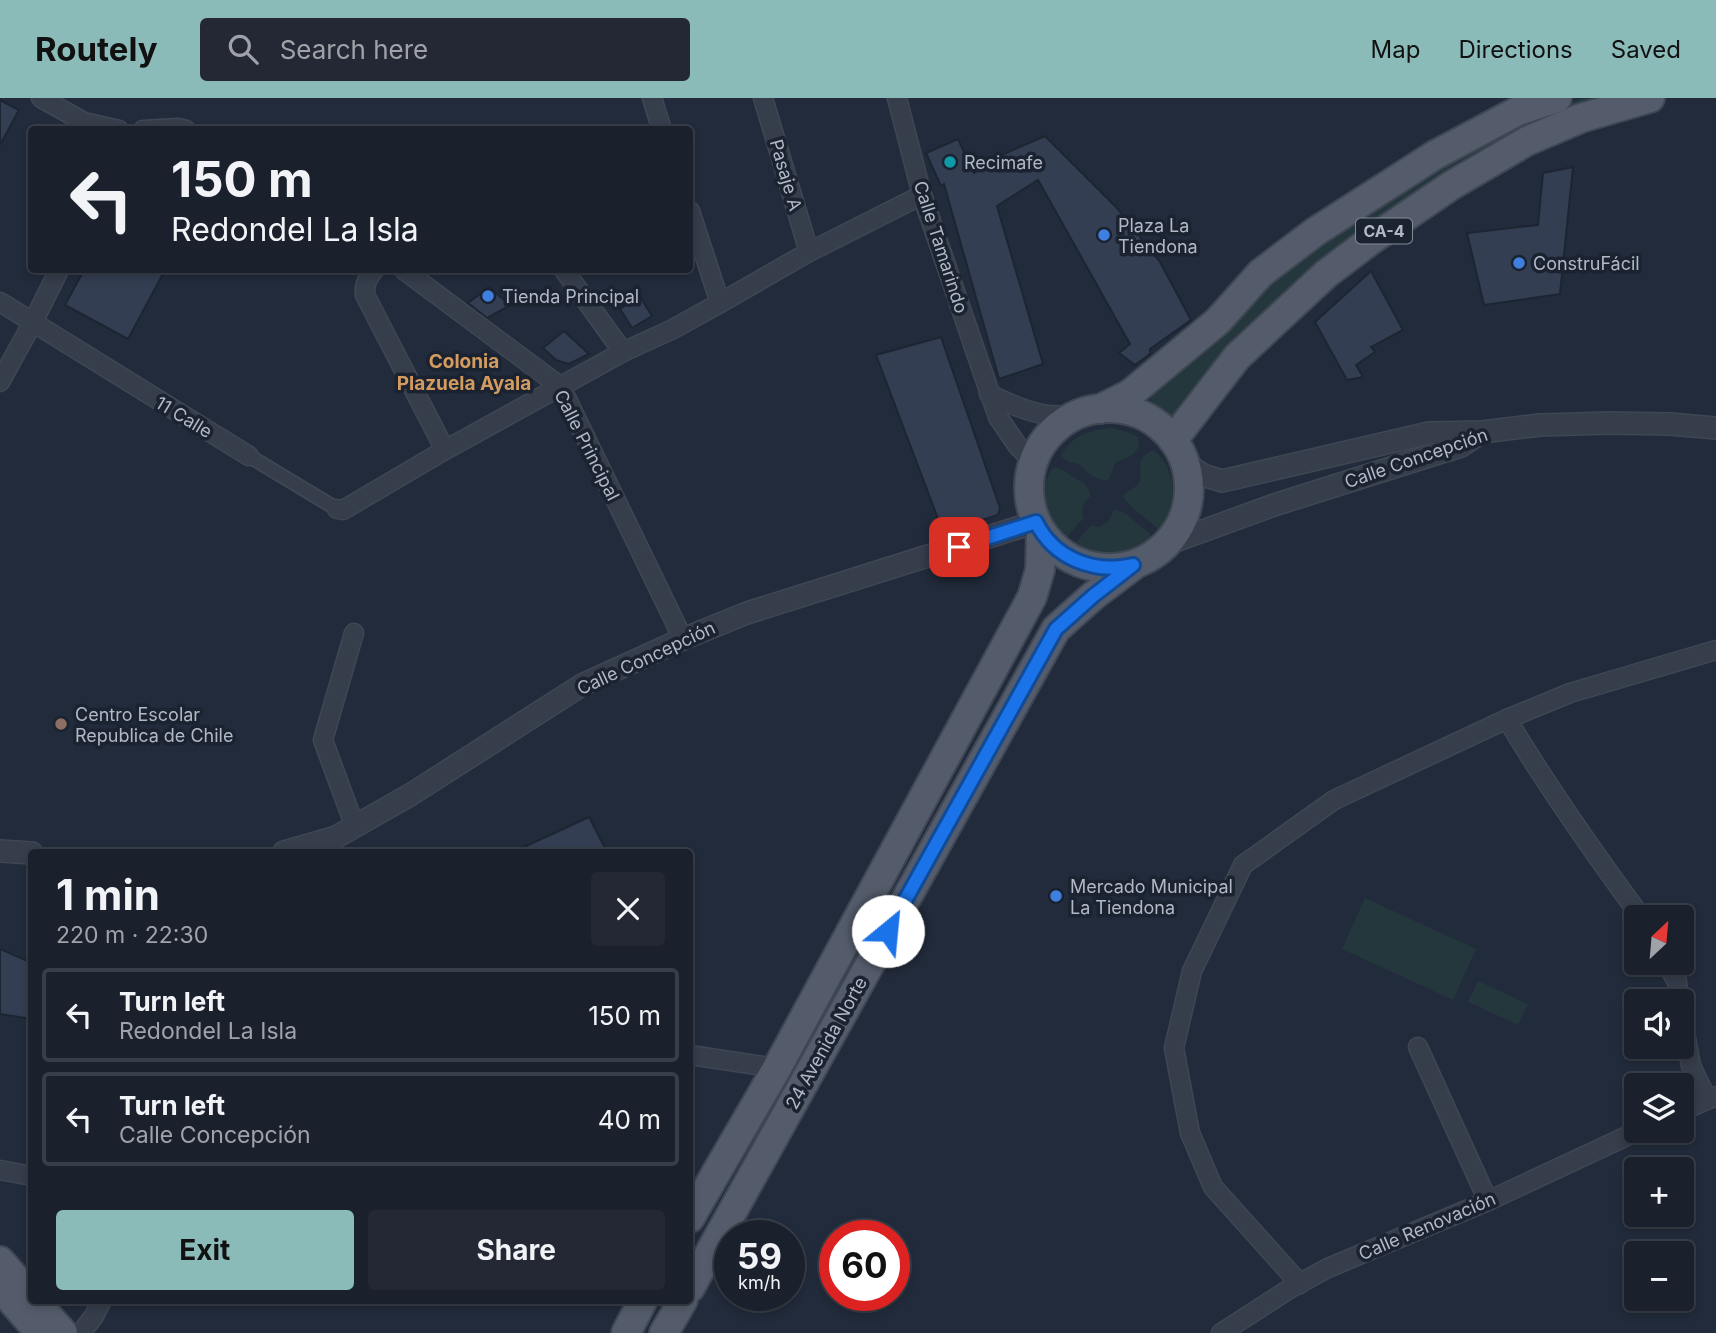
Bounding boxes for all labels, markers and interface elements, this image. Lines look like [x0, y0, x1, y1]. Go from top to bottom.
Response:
search box [200, 18, 690, 81]
text: Routely [35, 29, 158, 69]
icon: search [224, 30, 262, 68]
text: Search here [280, 34, 428, 65]
text: Map [1371, 35, 1420, 64]
text: Directions [1458, 35, 1573, 64]
text: Saved [1611, 35, 1681, 64]
street label: Pasaje A [766, 137, 806, 213]
text: 150 m [171, 150, 313, 209]
place label: Recimafe [964, 152, 1043, 173]
icon: left [56, 154, 147, 245]
marker: Recimafe [942, 154, 958, 170]
street label: Calle Tamarindo [910, 178, 972, 316]
text: Redondel La Isla [171, 210, 419, 249]
place label: Plaza La Tiendona [1118, 215, 1198, 257]
road number: CA-4 [1356, 218, 1412, 244]
marker: Plaza La Tiendona [1096, 227, 1112, 243]
place label: ConstruFácil [1533, 253, 1640, 274]
marker: ConstruFácil [1511, 255, 1527, 271]
place label: Tienda Principal [502, 286, 639, 307]
marker: Tienda Principal [480, 288, 496, 304]
district label: Colonia Plazuela Ayala [397, 350, 531, 395]
street label: Calle Principal [550, 386, 624, 504]
street label: 11 Calle [152, 392, 216, 442]
street label: Calle Concepción [1342, 424, 1490, 492]
pin [929, 517, 989, 577]
icon: arrive [940, 528, 978, 566]
street label: Calle Concepción [574, 617, 718, 699]
place label: Centro Escolar Republica de Chile [75, 704, 233, 746]
marker: Centro Escolar Republica de Chile [53, 716, 69, 732]
text: 1 min [56, 869, 160, 920]
button: close [591, 872, 665, 946]
place label: Mercado Municipal La Tiendona [1070, 876, 1233, 918]
marker: Mercado Municipal La Tiendona [1048, 888, 1064, 904]
position arrow [851, 894, 925, 968]
north arrow [1624, 905, 1694, 975]
map controls [1624, 905, 1694, 1311]
text: 220 m · 22:30 [56, 921, 208, 949]
street label: 24 Avenida Norte [781, 973, 871, 1113]
text: Turn left [119, 986, 225, 1017]
button: sound [1624, 989, 1694, 1059]
icon: left [60, 996, 98, 1034]
text: 150 m [588, 1000, 661, 1031]
text: Redondel La Isla [119, 1017, 297, 1045]
button: layers [1624, 1073, 1694, 1143]
text: Turn left [119, 1090, 225, 1121]
icon: left [60, 1100, 98, 1138]
text: 40 m [598, 1104, 661, 1135]
text: Calle Concepción [119, 1121, 311, 1149]
button: + [1624, 1157, 1694, 1227]
street label: Calle Renovación [1355, 1188, 1499, 1264]
button: Exit [56, 1210, 354, 1290]
button: Share [368, 1210, 665, 1290]
speed limit sign: 60 [819, 1220, 910, 1311]
text: 59 [737, 1235, 782, 1277]
button: − [1624, 1241, 1694, 1311]
text: km/h [738, 1272, 781, 1293]

